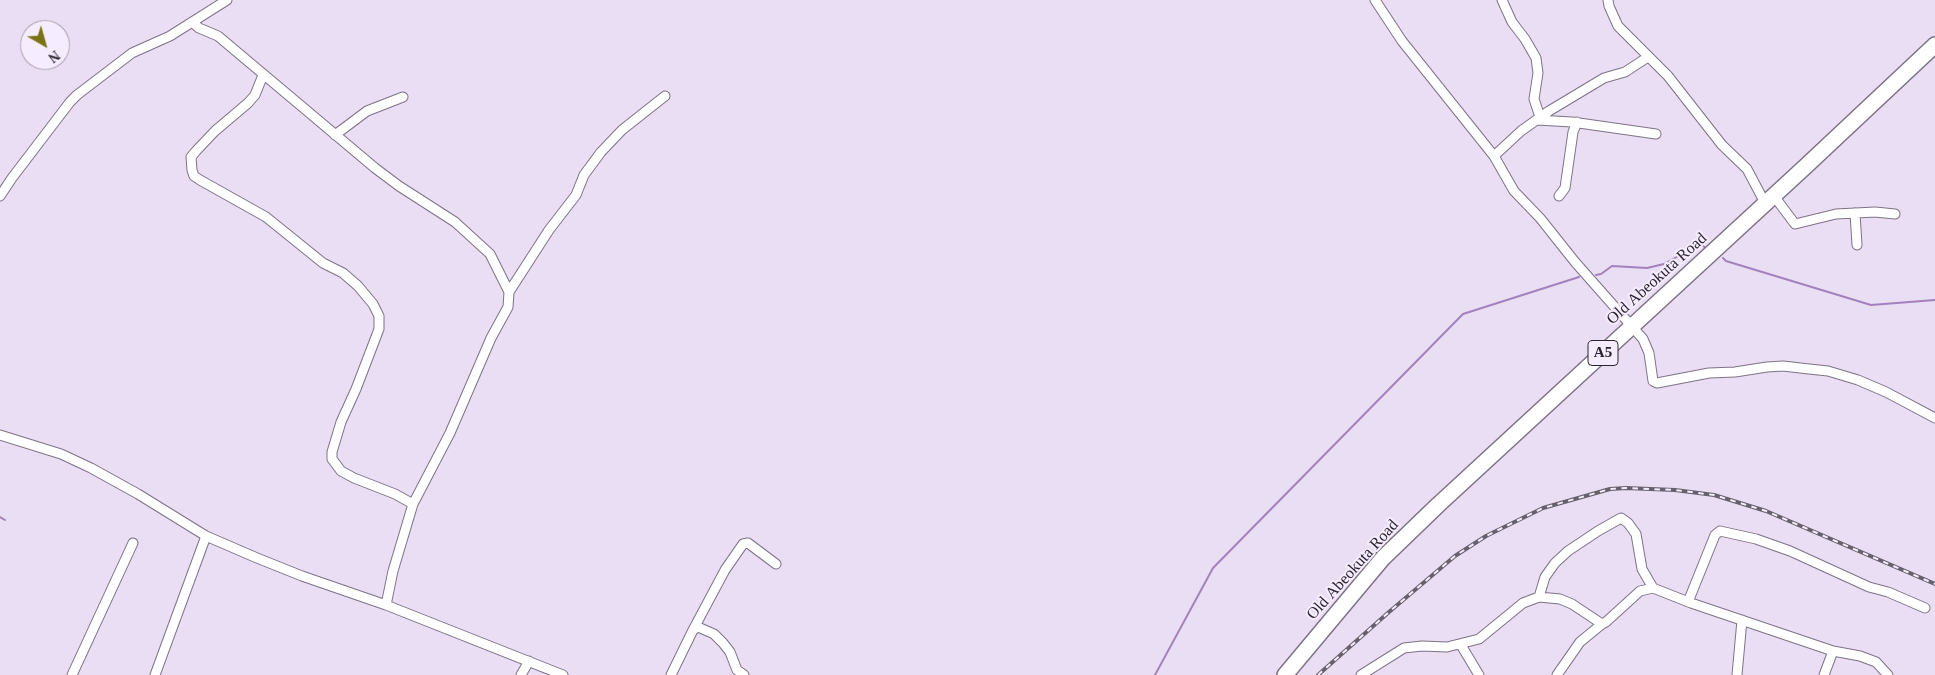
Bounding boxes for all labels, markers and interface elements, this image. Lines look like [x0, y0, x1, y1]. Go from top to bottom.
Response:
north arrow [20, 20, 70, 70]
text: N [45, 47, 63, 65]
street label: Old Abeokuta Road [1603, 229, 1711, 329]
road number: A5 [1588, 340, 1618, 366]
street label: Old Abeokuta Road [1303, 516, 1403, 624]

